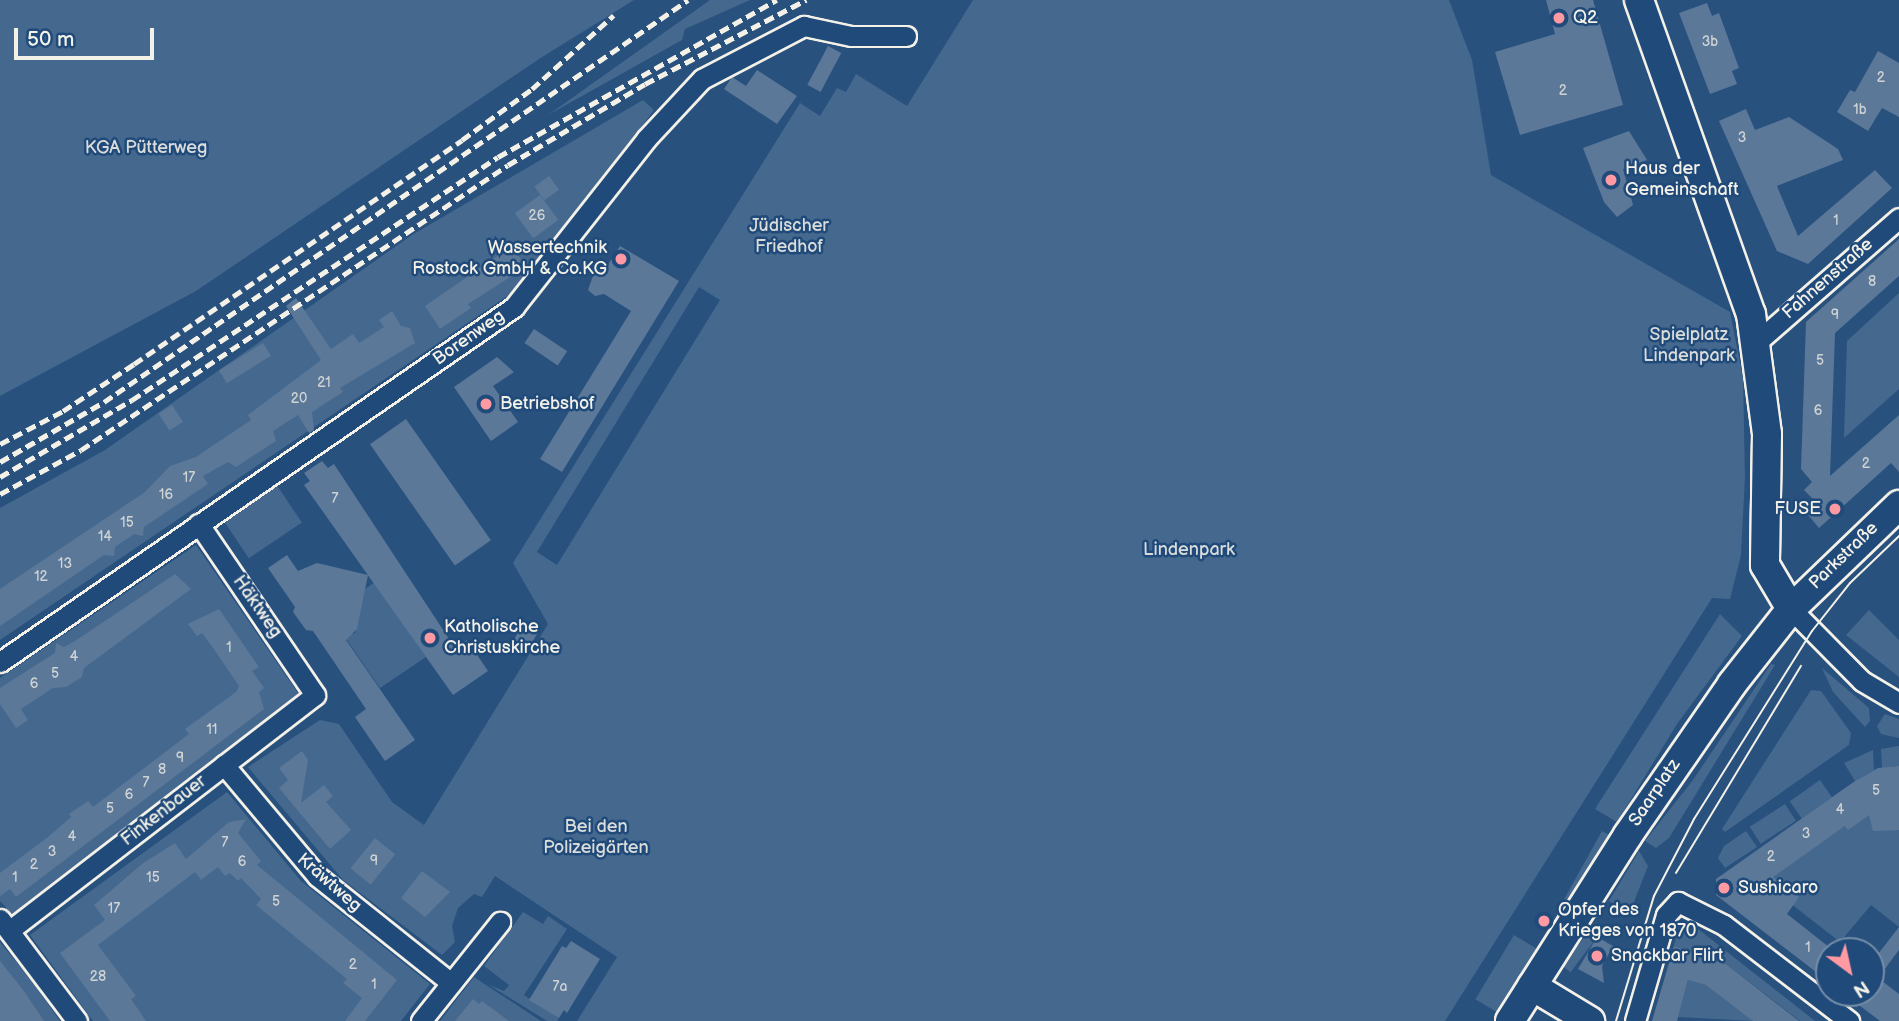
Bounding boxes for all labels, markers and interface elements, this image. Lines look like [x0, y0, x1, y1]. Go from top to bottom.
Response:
place label: Q2 [1573, 7, 1598, 29]
marker: Q2 [1551, 10, 1567, 26]
scale bar [18, 14, 158, 58]
text: 50 m [27, 27, 74, 52]
house number: 3b [1702, 34, 1718, 50]
house number: 2 [1877, 70, 1885, 86]
house number: 2 [1559, 83, 1567, 99]
house number: 1b [1853, 102, 1867, 118]
house number: 3 [1738, 130, 1746, 146]
park label: KGA Pütterweg [85, 137, 207, 159]
place label: Haus der Gemeinschaft [1625, 159, 1739, 202]
marker: Haus der Gemeinschaft [1603, 172, 1619, 188]
house number: 26 [529, 208, 545, 224]
house number: 1 [1833, 213, 1839, 229]
park label: Jüdischer Friedhof [749, 216, 829, 258]
street label: Fahnenstraße [1778, 234, 1878, 324]
place label: Wassertechnik Rostock GmbH & Co.KG [412, 238, 607, 280]
marker: Wassertechnik Rostock GmbH & Co.KG [613, 251, 629, 267]
house number: 8 [1868, 274, 1876, 290]
street label: Borenweg [429, 306, 509, 370]
house number: 9 [1831, 307, 1839, 323]
park label: Spielplatz Lindenpark [1643, 325, 1735, 368]
house number: 5 [1816, 353, 1824, 369]
house number: 21 [317, 375, 331, 391]
house number: 20 [291, 391, 307, 407]
place label: Betriebshof [500, 393, 595, 415]
marker: Betriebshof [478, 396, 494, 412]
house number: 6 [1814, 403, 1822, 419]
house number: 2 [1862, 456, 1870, 472]
house number: 17 [183, 470, 195, 486]
house number: 16 [159, 487, 173, 503]
house number: 7 [332, 491, 338, 507]
place label: FUSE [1774, 498, 1821, 520]
marker: FUSE [1827, 501, 1843, 517]
house number: 15 [120, 515, 134, 531]
street label: Parkstraße [1805, 518, 1883, 594]
house number: 14 [98, 529, 112, 545]
park label: Lindenpark [1143, 539, 1235, 561]
house number: 13 [58, 556, 72, 572]
house number: 12 [34, 569, 48, 585]
street label: Häktweg [228, 572, 286, 642]
place label: Katholische Christuskirche [444, 617, 560, 660]
marker: Katholische Christuskirche [422, 630, 438, 646]
house number: 1 [226, 640, 232, 656]
house number: 4 [70, 649, 78, 665]
house number: 5 [51, 666, 59, 682]
house number: 6 [30, 676, 38, 692]
house number: 11 [207, 722, 217, 738]
house number: 9 [176, 750, 184, 766]
street label: Saarplatz [1625, 755, 1685, 831]
house number: 8 [158, 762, 166, 778]
street label: Finkenbauer [117, 771, 211, 851]
house number: 7 [143, 775, 149, 791]
house number: 5 [1872, 783, 1880, 799]
house number: 6 [125, 787, 133, 803]
house number: 5 [106, 801, 114, 817]
house number: 4 [1836, 802, 1844, 818]
park label: Bei den Polizeigärten [543, 817, 649, 860]
house number: 3 [1802, 826, 1810, 842]
house number: 4 [68, 829, 76, 845]
house number: 7 [222, 835, 228, 851]
house number: 3 [48, 844, 56, 860]
street label: Kräwtweg [292, 849, 366, 917]
house number: 2 [1767, 849, 1775, 865]
house number: 9 [370, 853, 378, 869]
house number: 6 [238, 854, 246, 870]
house number: 2 [30, 857, 38, 873]
house number: 1 [12, 870, 18, 886]
house number: 15 [146, 870, 160, 886]
place label: Sushicaro [1738, 877, 1818, 899]
marker: Sushicaro [1716, 880, 1732, 896]
house number: 5 [272, 894, 280, 910]
place label: Opfer des Krieges von 1870 [1558, 900, 1696, 942]
house number: 17 [108, 901, 120, 917]
marker: Opfer des Krieges von 1870 [1536, 913, 1552, 929]
north arrow [1815, 937, 1885, 1007]
house number: 1 [1805, 940, 1811, 956]
place label: Snackbar Flirt [1611, 945, 1723, 967]
marker: Snackbar Flirt [1589, 948, 1605, 964]
house number: 2 [349, 957, 357, 973]
house number: 28 [90, 969, 106, 985]
text: N [1848, 975, 1873, 1002]
house number: 1 [371, 977, 377, 993]
house number: 7a [553, 979, 567, 995]

